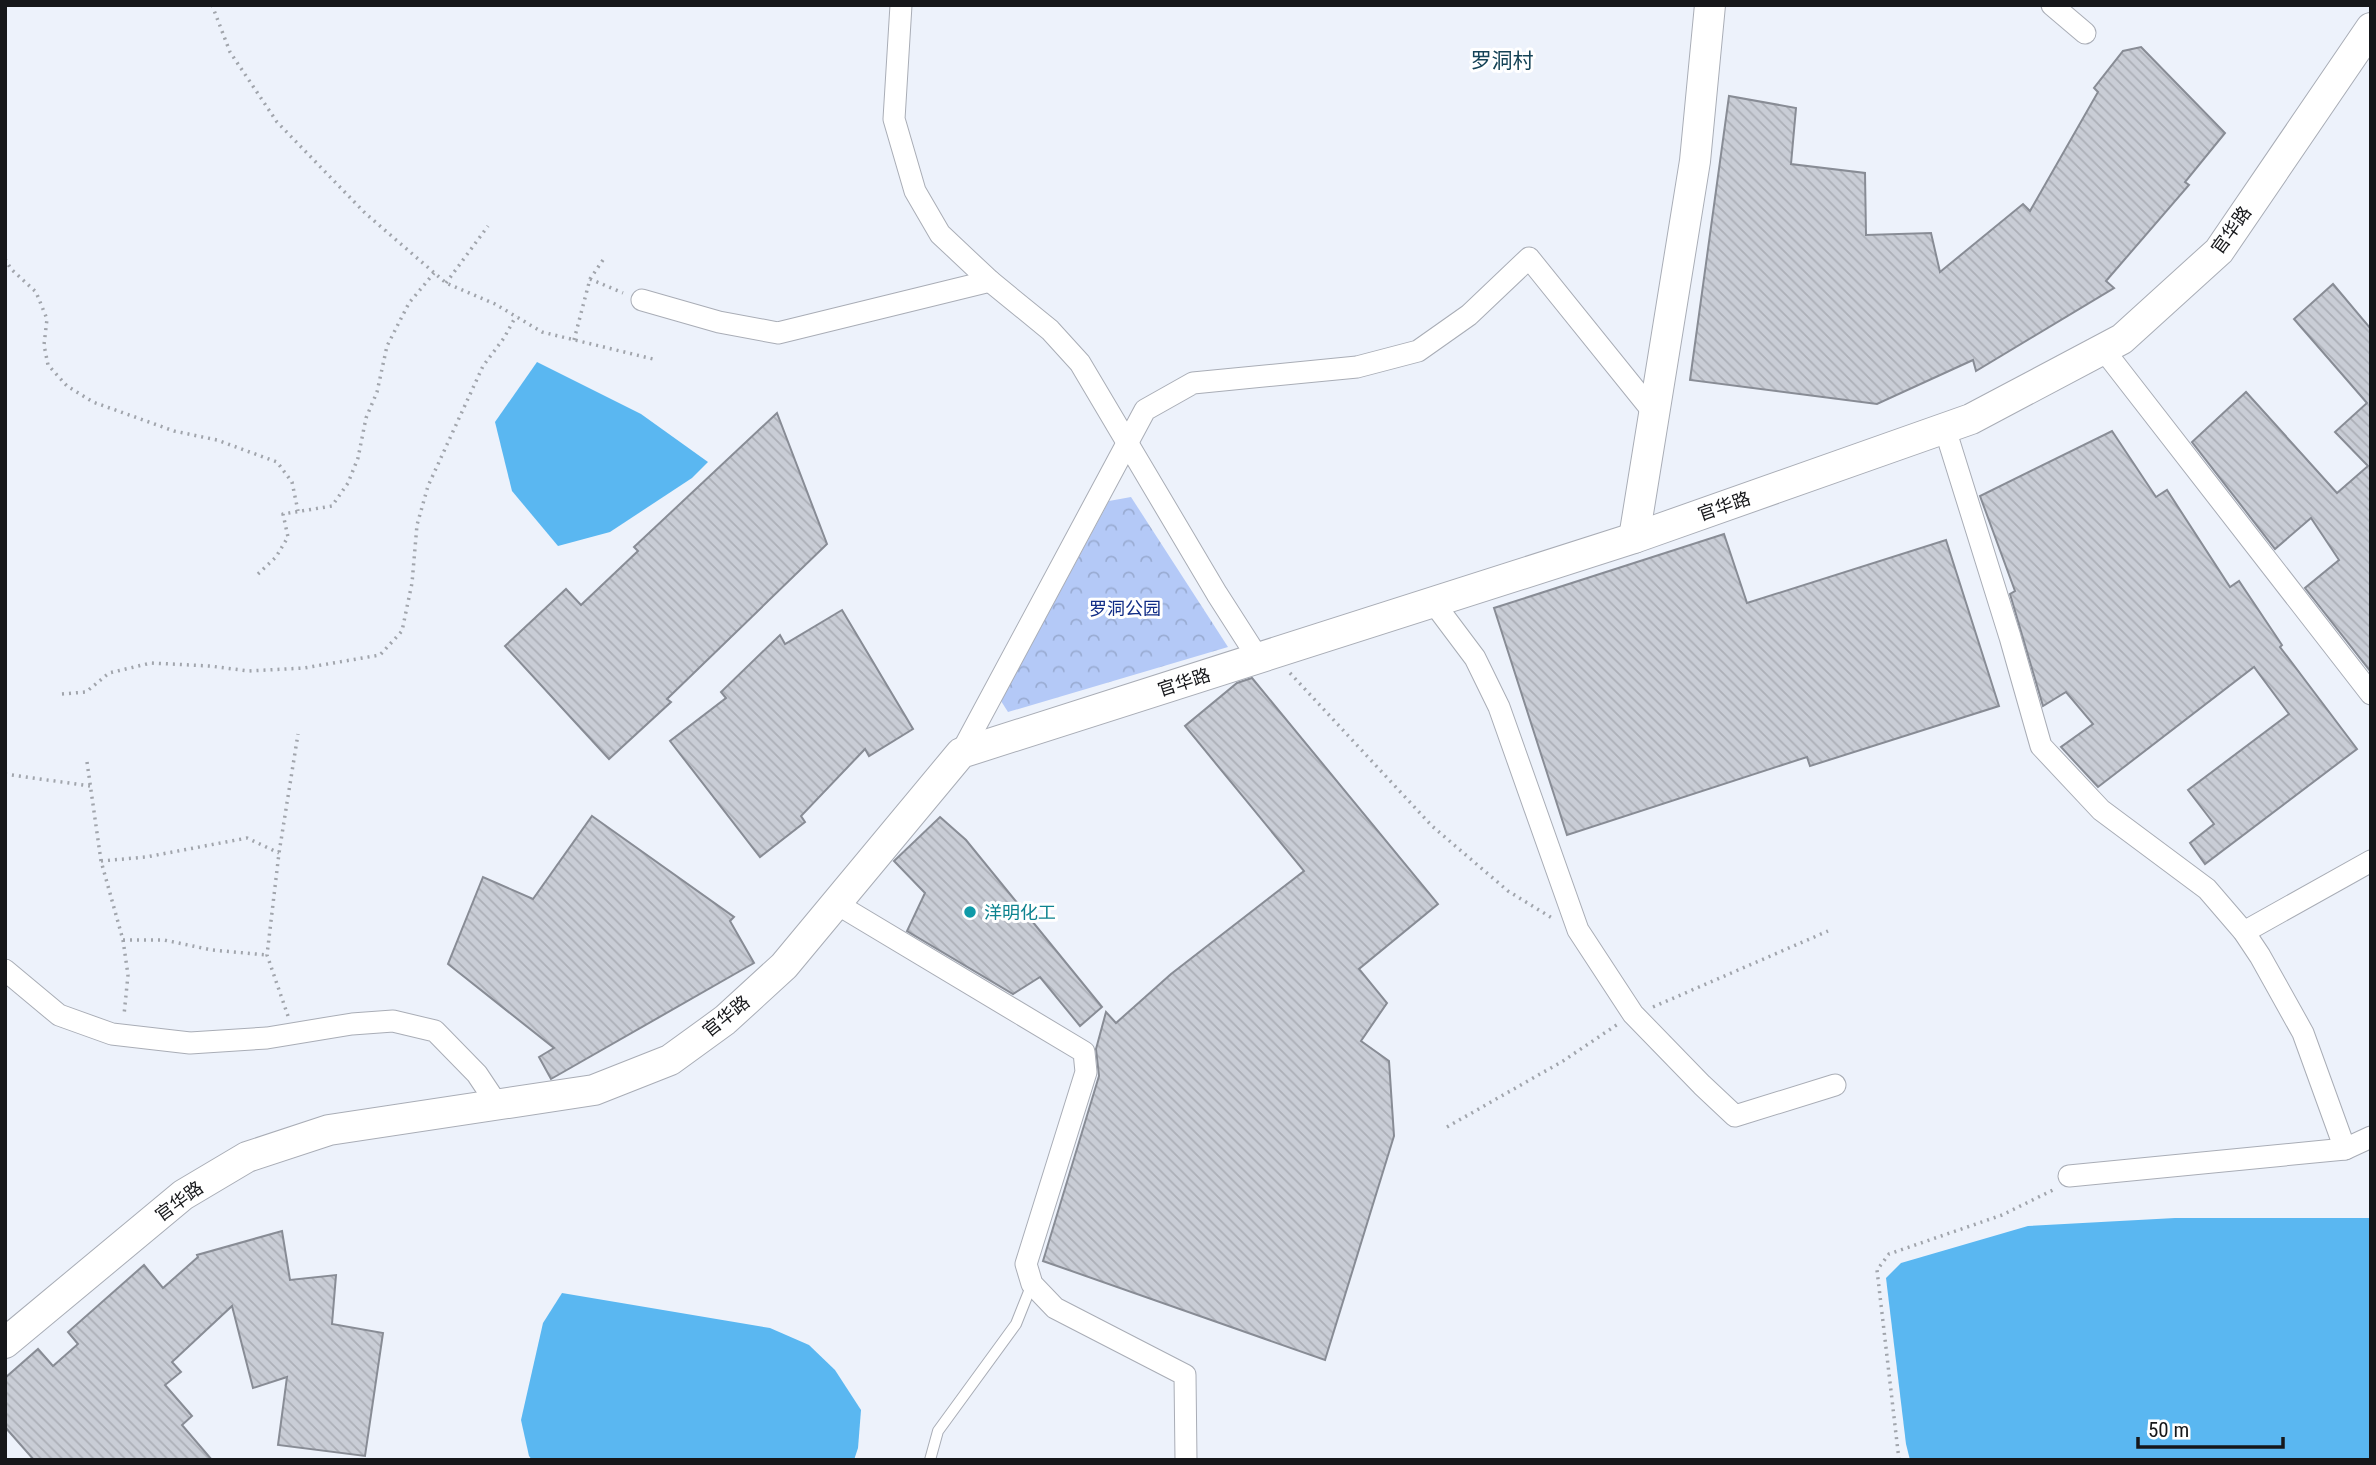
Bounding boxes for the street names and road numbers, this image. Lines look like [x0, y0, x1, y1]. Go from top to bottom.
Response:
street label: 官华路 [2207, 202, 2255, 258]
street label: 官华路 [1695, 487, 1753, 525]
street label: 官华路 [1155, 664, 1213, 700]
street label: 官华路 [698, 991, 754, 1041]
street label: 官华路 [151, 1177, 207, 1225]

